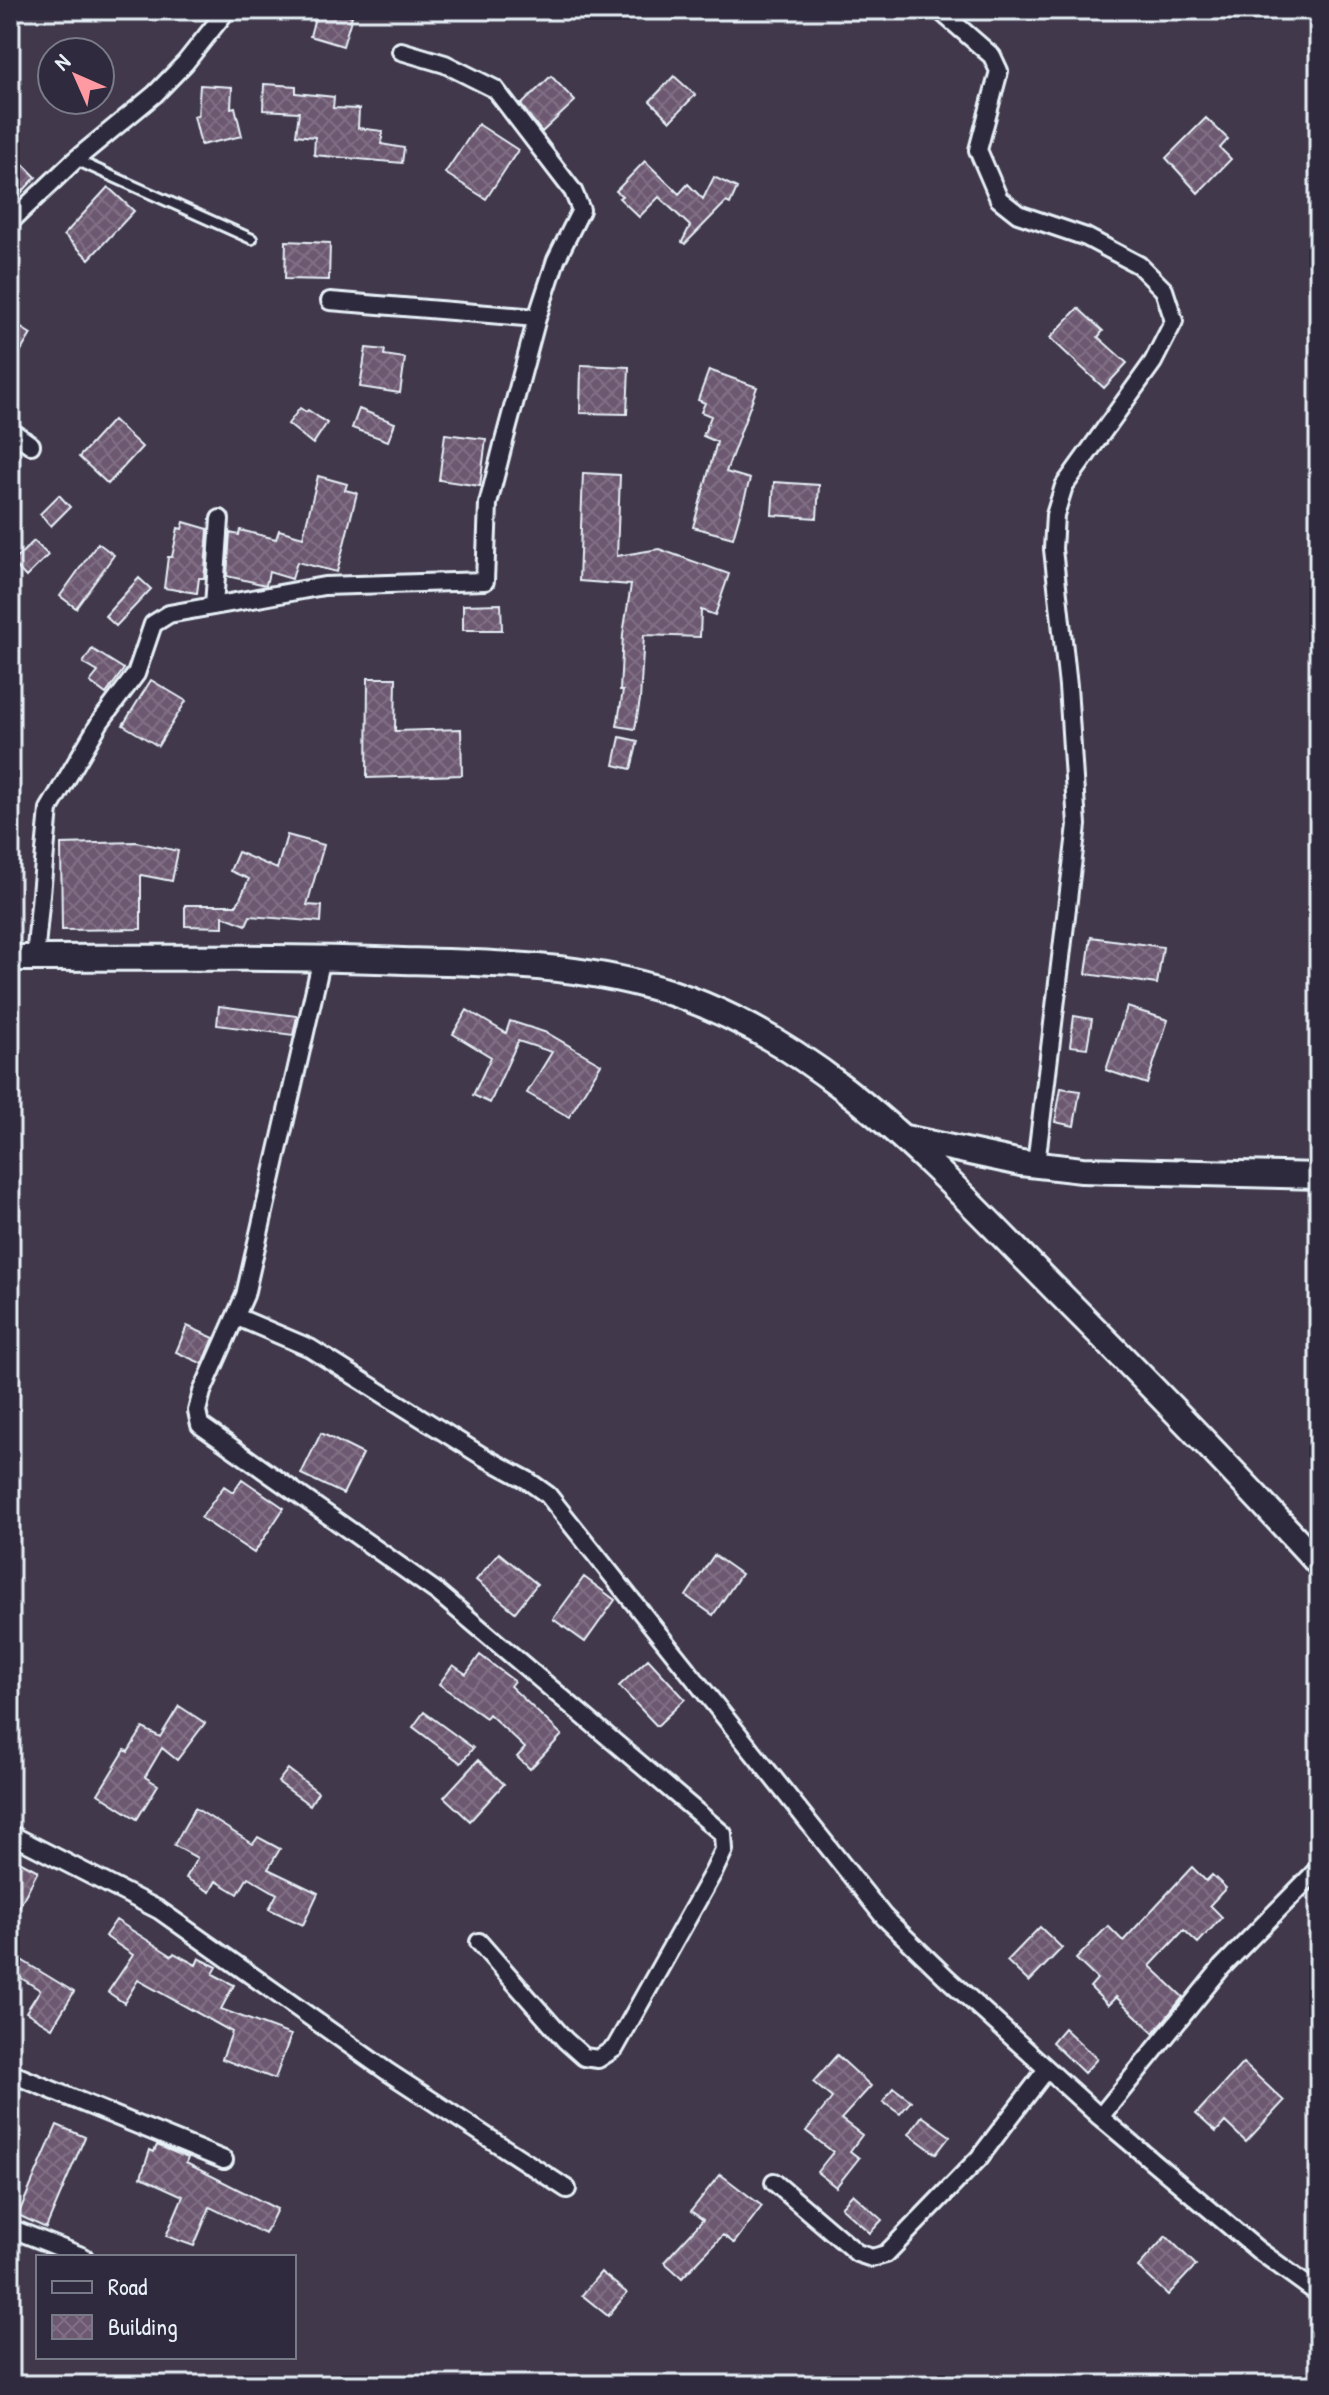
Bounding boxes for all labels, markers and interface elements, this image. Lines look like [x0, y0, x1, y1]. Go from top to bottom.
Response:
north arrow [36, 36, 116, 116]
text: N [47, 47, 77, 77]
legend [36, 2255, 296, 2359]
text: Road [108, 2270, 147, 2302]
text: Building [108, 2310, 178, 2342]

